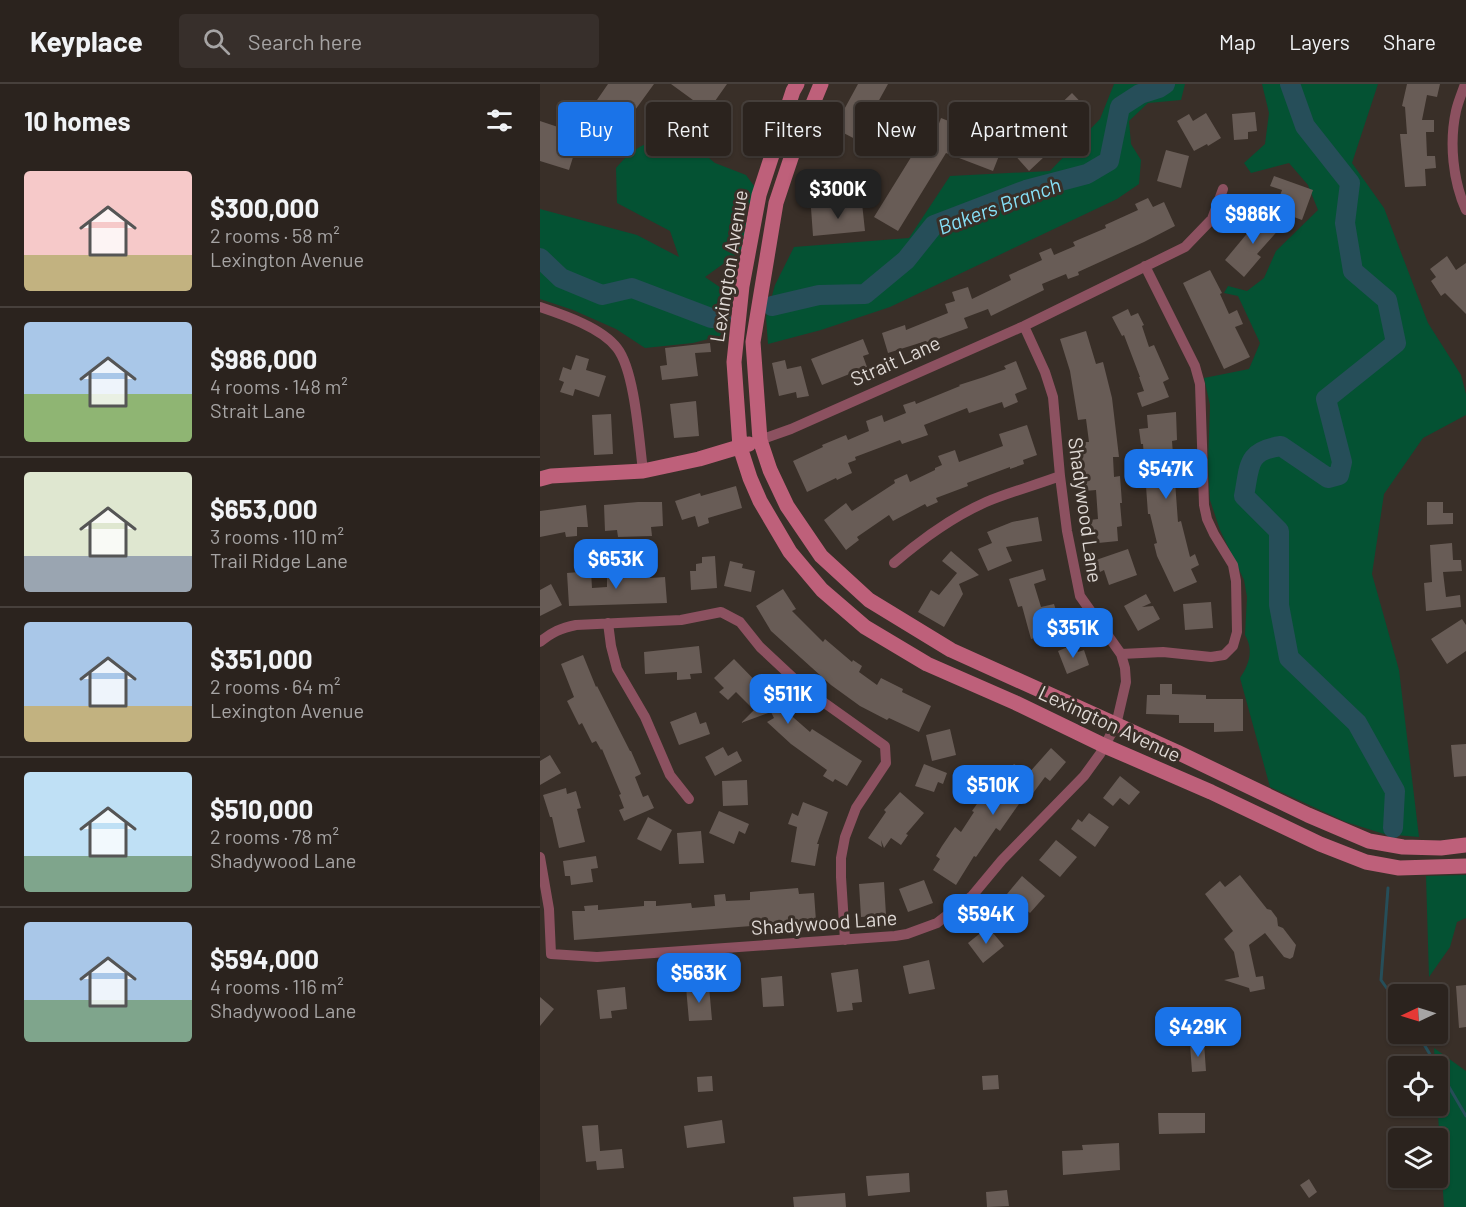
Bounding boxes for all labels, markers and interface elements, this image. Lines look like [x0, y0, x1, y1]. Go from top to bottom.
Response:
search box [179, 14, 599, 68]
text: Keyplace [30, 24, 143, 58]
icon: search [200, 25, 233, 58]
text: Search here [248, 28, 362, 54]
text: Map [1219, 29, 1256, 54]
text: Layers [1289, 29, 1350, 54]
text: Share [1383, 29, 1436, 54]
chip: Buy [558, 102, 634, 156]
chip: Rent [646, 102, 731, 156]
chip: Filters [743, 102, 843, 156]
chip: New [855, 102, 937, 156]
chip: Apartment [949, 102, 1089, 156]
icon: filters [483, 104, 516, 137]
text: 10 homes [24, 105, 131, 136]
pin: $300K [796, 169, 880, 220]
water label: Bakers Branch [934, 171, 1064, 239]
text: $300K [809, 176, 867, 200]
street label: Lexington Avenue [704, 188, 752, 344]
text: $300,000 [210, 192, 319, 223]
pin: $986K [1211, 194, 1295, 245]
icon: home [72, 195, 144, 267]
text: $986K [1225, 201, 1281, 225]
text: 2 rooms · 58 m² [210, 223, 340, 247]
text: Lexington Avenue [210, 247, 364, 271]
street label: Strait Lane [846, 330, 944, 390]
text: $986,000 [210, 343, 317, 374]
icon: home [72, 346, 144, 418]
text: 4 rooms · 148 m² [210, 374, 348, 398]
text: Strait Lane [210, 398, 306, 422]
street label: Shadywood Lane [1064, 436, 1108, 584]
pin: $547K [1124, 449, 1208, 500]
text: $547K [1138, 456, 1194, 480]
text: $653,000 [210, 493, 318, 524]
icon: home [72, 496, 144, 568]
text: 3 rooms · 110 m² [210, 524, 344, 548]
pin: $653K [574, 539, 658, 590]
text: $653K [588, 546, 644, 570]
text: Trail Ridge Lane [210, 548, 348, 572]
pin: $351K [1031, 608, 1115, 659]
text: $351K [1047, 615, 1099, 639]
text: $351,000 [210, 643, 313, 674]
icon: home [72, 646, 144, 718]
text: 2 rooms · 64 m² [210, 674, 340, 698]
pin: $511K [746, 674, 830, 725]
street label: Lexington Avenue [1035, 680, 1185, 766]
text: $511K [764, 681, 812, 705]
text: Lexington Avenue [210, 698, 364, 722]
pin: $510K [951, 765, 1035, 816]
text: $510K [967, 772, 1020, 796]
text: $510,000 [210, 793, 313, 824]
icon: home [72, 796, 144, 868]
text: 2 rooms · 78 m² [210, 824, 339, 848]
text: Shadywood Lane [210, 848, 357, 872]
pin: $594K [944, 894, 1028, 945]
text: $594K [957, 901, 1015, 925]
street label: Shadywood Lane [750, 905, 898, 939]
text: $594,000 [210, 943, 319, 974]
icon: home [72, 946, 144, 1018]
pin: $563K [657, 953, 741, 1004]
text: $563K [671, 960, 727, 984]
text: 4 rooms · 116 m² [210, 974, 344, 998]
north arrow [1388, 984, 1448, 1044]
map controls [1388, 984, 1448, 1188]
text: Shadywood Lane [210, 998, 357, 1022]
pin: $429K [1156, 1007, 1240, 1058]
text: $429K [1169, 1014, 1227, 1038]
button: locate [1388, 1056, 1448, 1116]
button: layers [1388, 1128, 1448, 1188]

